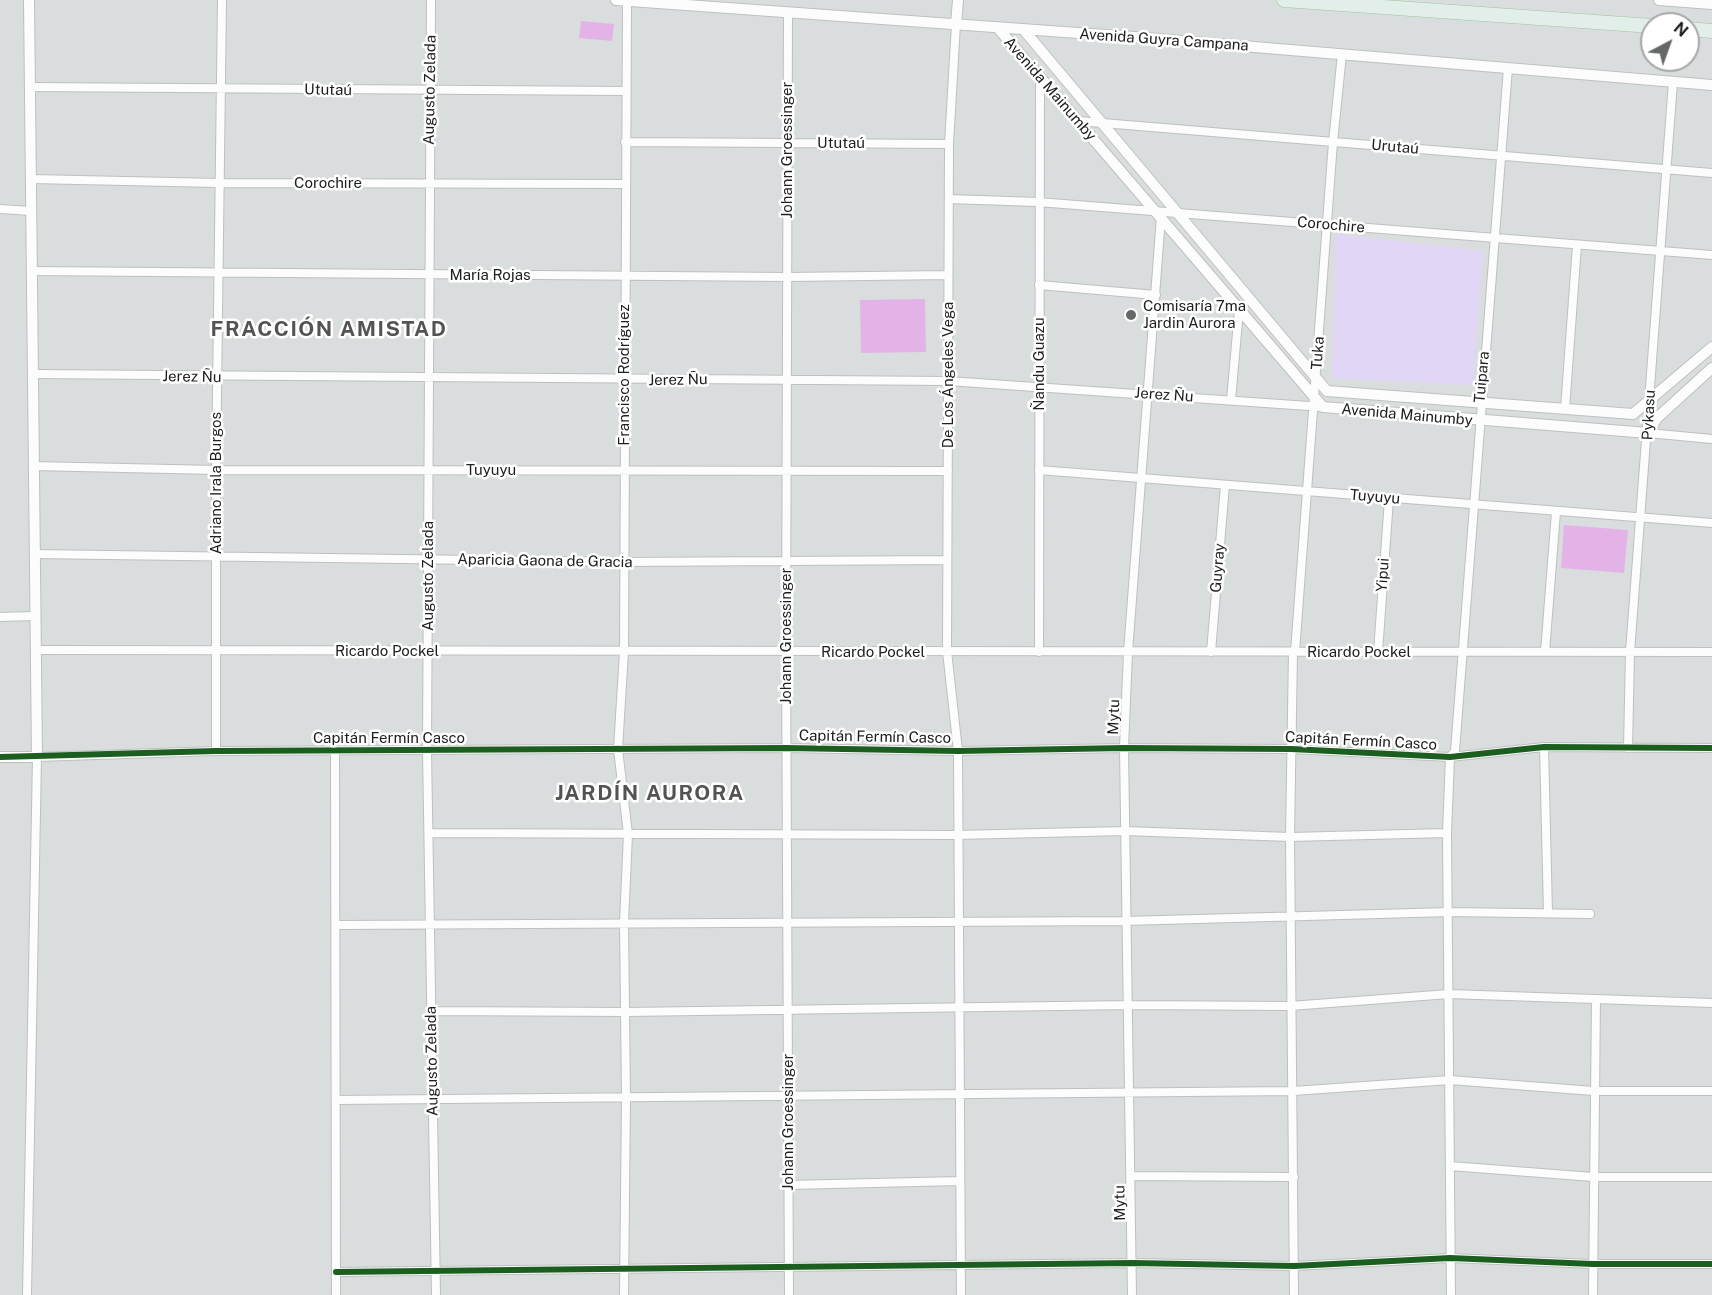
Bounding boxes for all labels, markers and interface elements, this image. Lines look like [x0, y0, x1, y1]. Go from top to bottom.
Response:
north arrow [1640, 12, 1700, 72]
text: N [1670, 18, 1692, 41]
street label: Avenida Guyra Campana [1079, 25, 1249, 55]
street label: Avenida Mainumby [1000, 33, 1100, 145]
street label: Augusto Zelada [420, 35, 440, 145]
street label: Ututaú [304, 81, 352, 99]
street label: Johann Groessinger [778, 82, 796, 218]
street label: Ututaú [817, 134, 865, 152]
street label: Urutaú [1370, 136, 1420, 158]
street label: Corochire [294, 174, 362, 192]
street label: Corochire [1296, 213, 1366, 237]
street label: María Rojas [449, 266, 531, 284]
place label: Comisaría 7ma Jardin Aurora [1143, 297, 1246, 332]
street label: De Los Ángeles Vega [939, 302, 957, 448]
street label: Francisco Rodríguez [615, 304, 633, 446]
marker: Comisaría 7ma Jardin Aurora [1124, 308, 1138, 322]
district label: FRACCIÓN AMISTAD [211, 317, 447, 343]
street label: Ñandu Guazu [1030, 317, 1048, 411]
street label: Tuka [1308, 336, 1328, 370]
street label: Tuipara [1471, 350, 1493, 404]
street label: Jerez Ñu [162, 367, 222, 387]
street label: Jerez Ñu [648, 370, 708, 390]
street label: Jerez Ñu [1134, 384, 1194, 406]
street label: Pykasu [1639, 389, 1659, 441]
street label: Avenida Mainumby [1341, 400, 1473, 430]
street label: Adriano Irala Burgos [207, 412, 225, 554]
street label: Tuyuyu [466, 461, 516, 479]
street label: Tuyuyu [1349, 486, 1401, 508]
street label: Augusto Zelada [419, 521, 437, 631]
street label: Guyray [1207, 543, 1229, 593]
street label: Aparicia Gaona de Gracia [457, 550, 633, 572]
street label: Yipui [1373, 557, 1393, 593]
street label: Johann Groessinger [777, 568, 795, 704]
street label: Ricardo Pockel [335, 642, 439, 660]
street label: Ricardo Pockel [821, 643, 925, 661]
street label: Ricardo Pockel [1307, 643, 1411, 661]
street label: Mytu [1104, 699, 1124, 735]
street label: Capitán Fermín Casco [799, 727, 951, 747]
street label: Capitán Fermín Casco [1285, 728, 1437, 754]
street label: Capitán Fermín Casco [313, 729, 465, 747]
district label: JARDÍN AURORA [555, 781, 745, 807]
street label: Augusto Zelada [422, 1006, 442, 1116]
street label: Johann Groessinger [779, 1054, 797, 1190]
street label: Mytu [1111, 1185, 1129, 1221]

